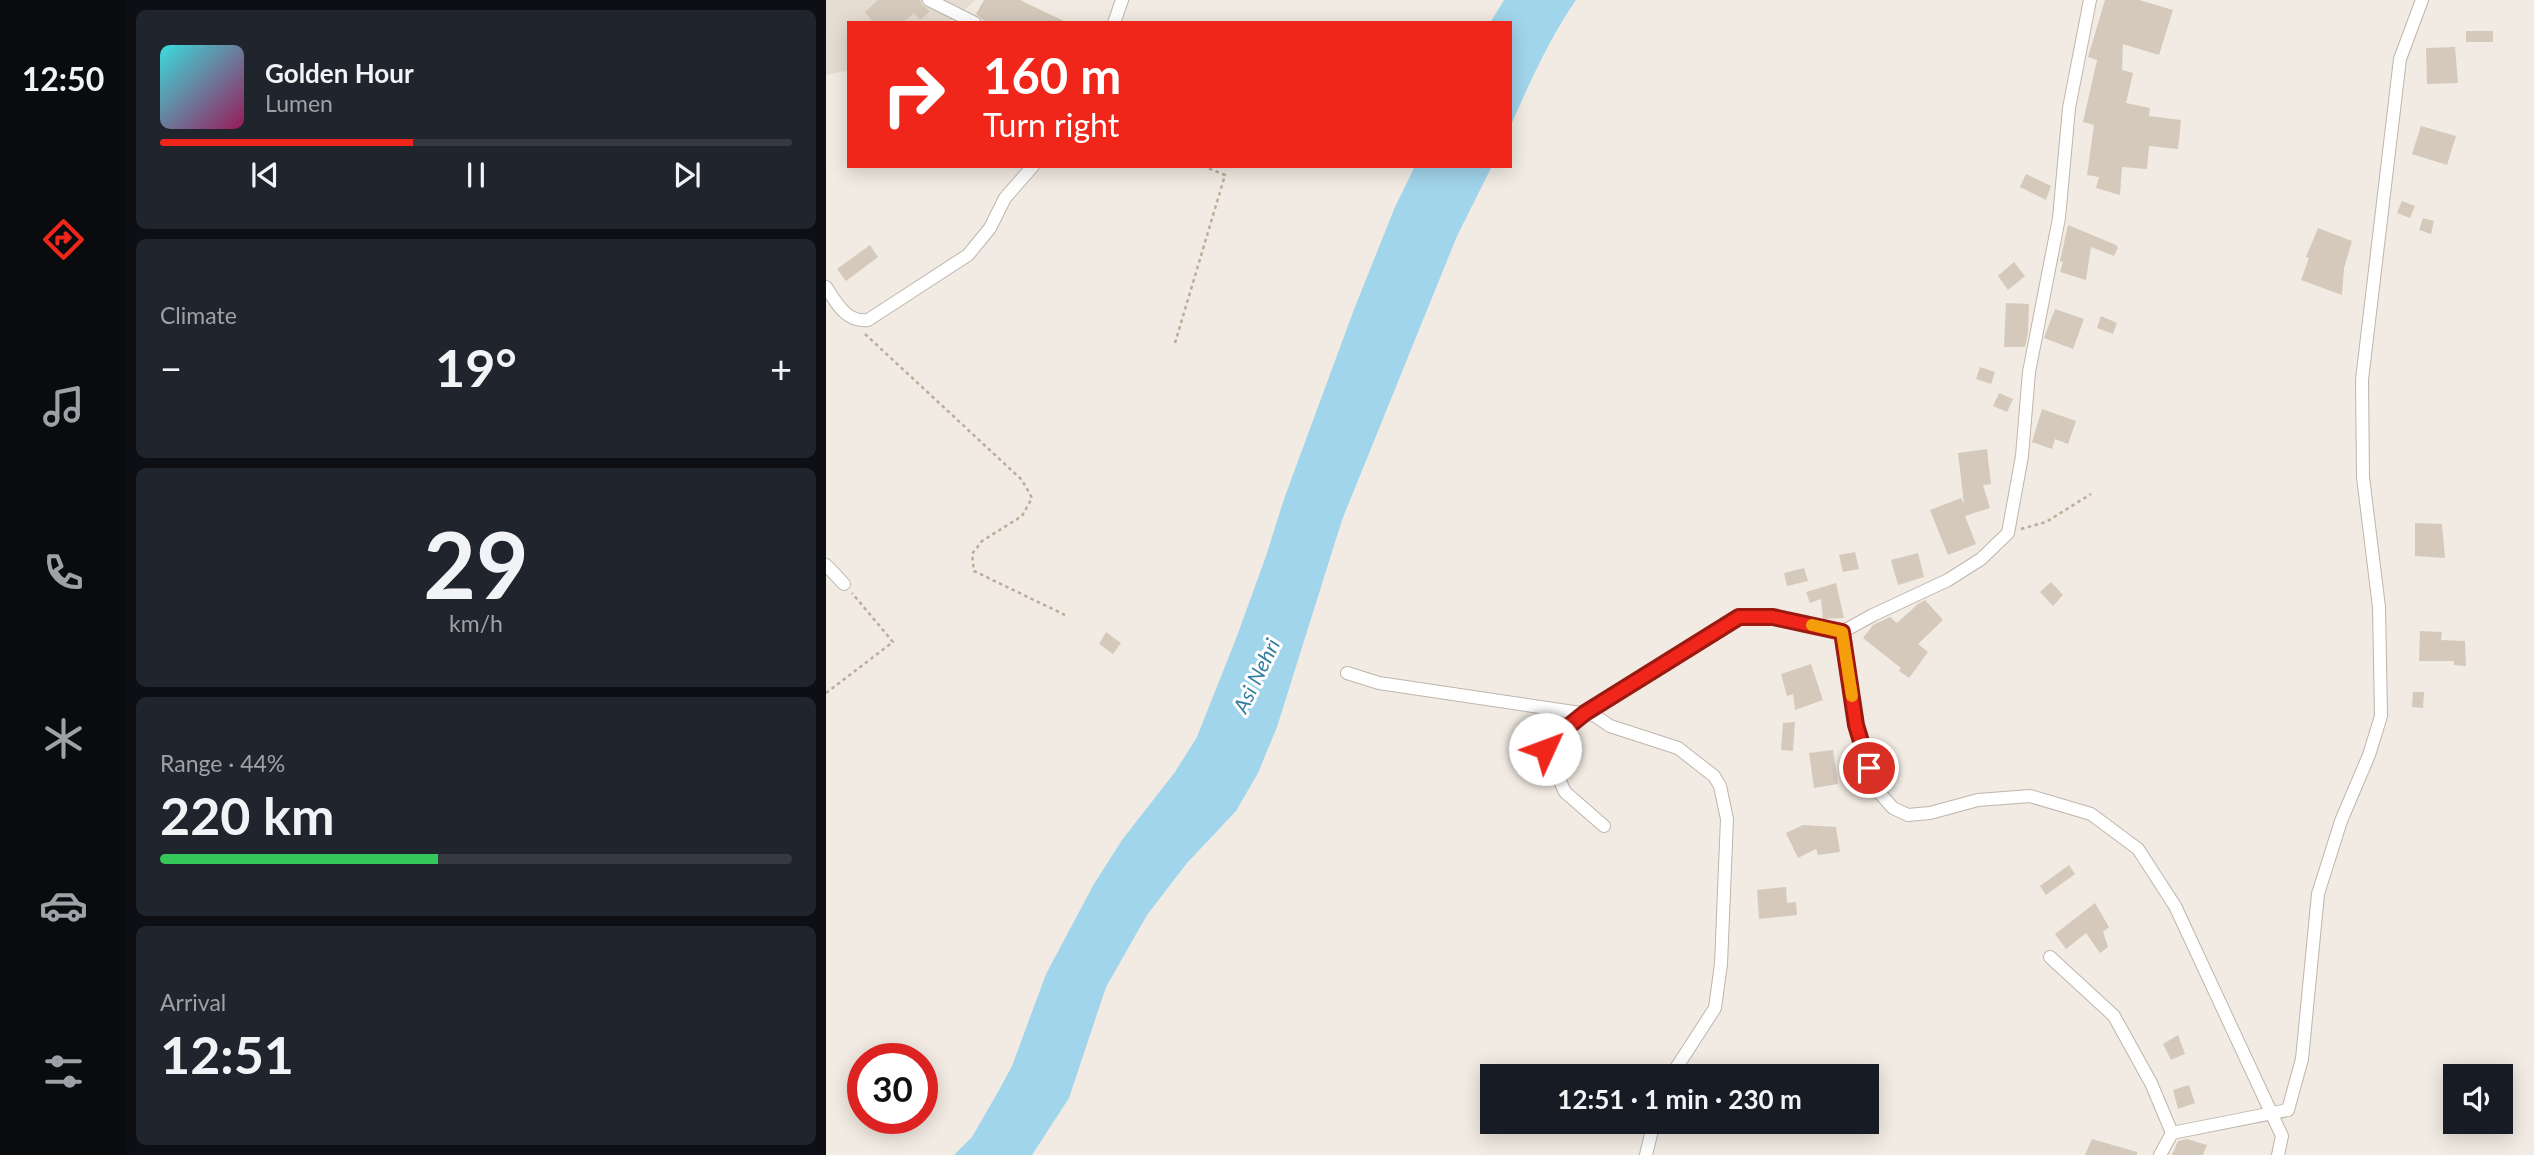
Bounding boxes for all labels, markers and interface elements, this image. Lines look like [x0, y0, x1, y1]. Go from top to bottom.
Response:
text: 160 m [983, 46, 1121, 104]
icon: right [868, 49, 959, 140]
text: Golden Hour [265, 57, 414, 89]
text: 12:50 [22, 59, 104, 98]
text: Lumen [265, 89, 333, 117]
text: Turn right [983, 105, 1119, 144]
icon: previous [246, 156, 284, 194]
icon: pause [457, 156, 495, 194]
icon: next [668, 156, 706, 194]
icon: directions [39, 215, 88, 264]
text: Climate [160, 301, 237, 329]
text: 19° [435, 336, 517, 398]
text: − [160, 345, 182, 391]
text: + [770, 345, 792, 391]
icon: music [39, 382, 88, 431]
text: 29 [423, 509, 529, 618]
icon: phone [39, 548, 88, 597]
text: km/h [449, 609, 503, 637]
water label: Asi Nehri [1227, 634, 1284, 717]
position arrow [1508, 712, 1582, 786]
icon: climate [39, 714, 88, 763]
pin [1839, 738, 1899, 798]
text: Range · 44% [160, 749, 285, 777]
icon: arrive [1850, 749, 1888, 787]
text: 220 km [160, 784, 334, 846]
icon: car [39, 881, 88, 930]
text: Arrival [160, 988, 226, 1016]
text: 12:51 [160, 1023, 294, 1085]
speed limit sign: 30 [847, 1043, 938, 1134]
icon: filters [39, 1047, 88, 1096]
map controls [2443, 1064, 2513, 1134]
button: sound [2443, 1064, 2513, 1134]
text: 12:51 · 1 min · 230 m [1557, 1083, 1802, 1115]

